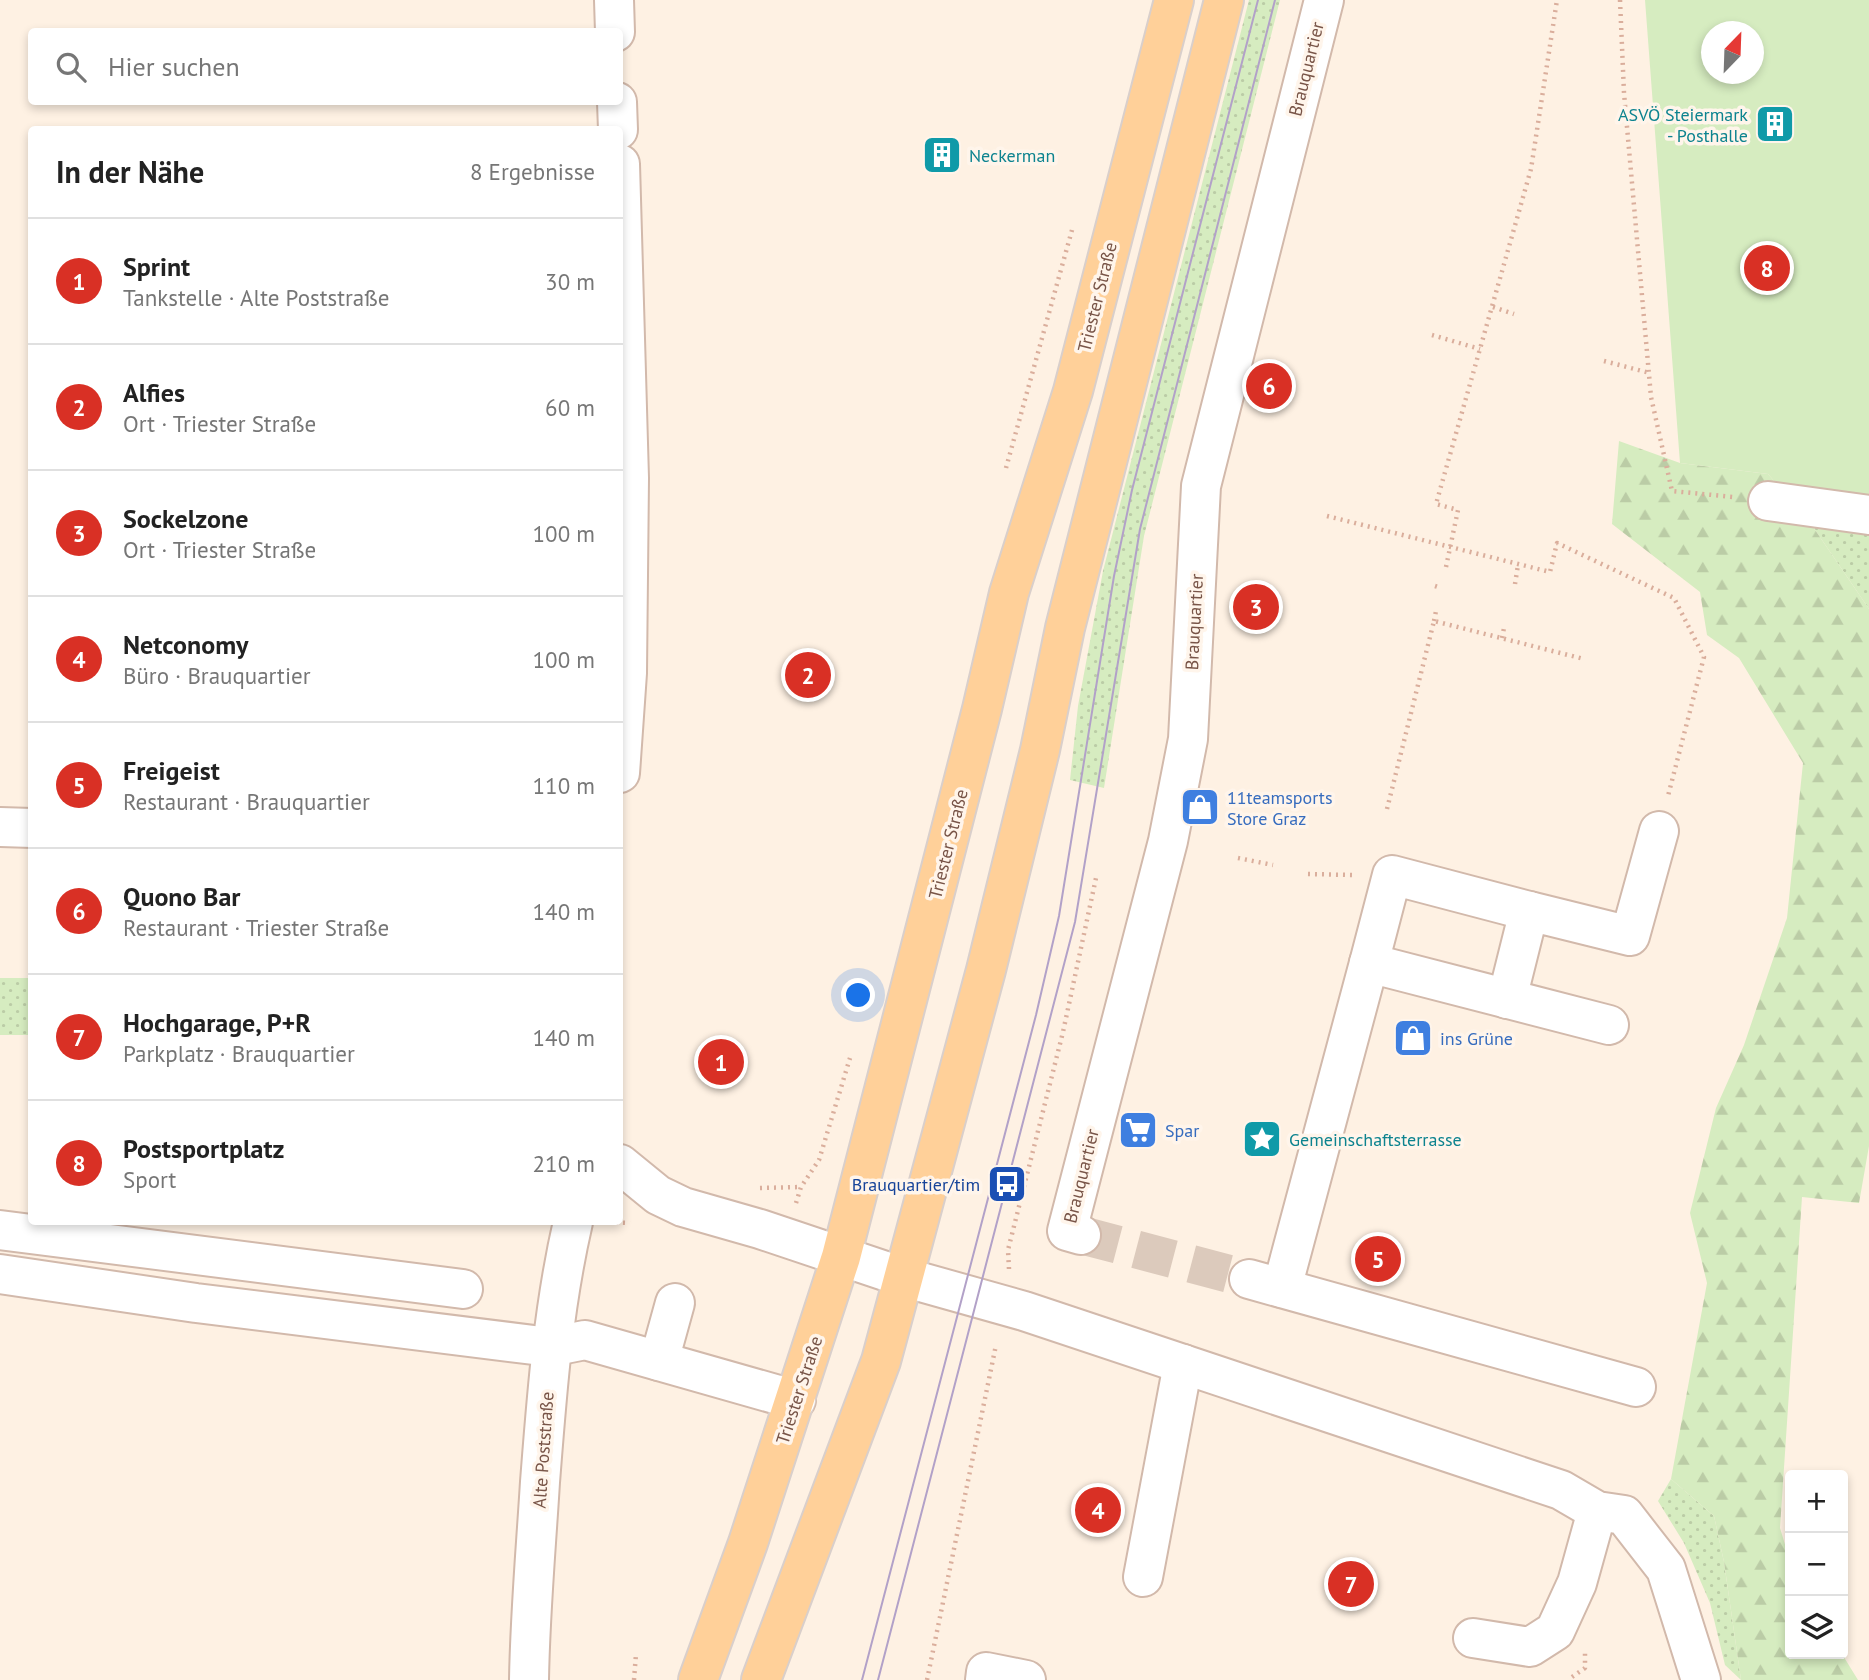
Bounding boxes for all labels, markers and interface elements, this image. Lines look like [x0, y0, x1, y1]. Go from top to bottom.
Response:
street label: Brauquartier [1283, 19, 1329, 119]
north arrow [1701, 21, 1764, 84]
search box [28, 28, 623, 105]
icon: search [52, 48, 90, 86]
text: Hier suchen [108, 50, 240, 83]
place label: ASVÖ Steiermark - Posthalle [1618, 103, 1748, 147]
building icon: ASVÖ Steiermark - Posthalle [1754, 103, 1796, 145]
building icon: Neckerman [921, 134, 963, 176]
place label: Neckerman [969, 144, 1055, 167]
text: In der Nähe [56, 152, 204, 191]
text: 8 Ergebnisse [470, 157, 595, 186]
street label: Triester Straße [1072, 240, 1122, 354]
pin: 8 [1744, 242, 1790, 294]
text: Sprint [123, 250, 190, 283]
text: 1 [72, 267, 86, 296]
text: 30 m [545, 267, 595, 296]
text: Tankstelle · Alte Poststraße [123, 283, 389, 312]
pin: 6 [1246, 360, 1292, 412]
text: Alfies [123, 376, 185, 409]
text: 2 [72, 393, 86, 422]
text: 60 m [545, 393, 595, 422]
text: Ort · Triester Straße [123, 409, 316, 438]
text: Sockelzone [123, 502, 248, 535]
text: 3 [72, 519, 86, 548]
text: 100 m [533, 519, 595, 548]
text: Ort · Triester Straße [123, 535, 316, 564]
street label: Brauquartier [1180, 573, 1208, 671]
pin: 3 [1233, 581, 1279, 633]
text: Netconomy [123, 628, 249, 661]
text: 4 [72, 645, 86, 674]
text: 100 m [533, 645, 595, 674]
pin: 2 [785, 649, 831, 701]
text: Büro · Brauquartier [123, 661, 311, 690]
text: Freigeist [123, 754, 220, 787]
text: 5 [72, 771, 86, 800]
text: 110 m [533, 771, 595, 800]
shop icon: 11teamsports Store Graz [1179, 786, 1221, 828]
place label: 11teamsports Store Graz [1227, 786, 1333, 830]
text: Restaurant · Brauquartier [123, 787, 370, 816]
street label: Triester Straße [923, 787, 973, 901]
text: Quono Bar [123, 880, 240, 913]
text: 6 [72, 897, 86, 926]
text: 140 m [533, 897, 595, 926]
text: Restaurant · Triester Straße [123, 913, 389, 942]
your location [841, 978, 875, 1012]
text: Hochgarage, P+R [123, 1006, 311, 1039]
shop icon: ins Grüne [1392, 1017, 1434, 1059]
text: 7 [72, 1023, 86, 1052]
text: 140 m [533, 1023, 595, 1052]
place label: ins Grüne [1440, 1027, 1513, 1050]
pin: 1 [698, 1036, 744, 1088]
text: Parkplatz · Brauquartier [123, 1039, 355, 1068]
supermarket icon: Spar [1117, 1109, 1159, 1151]
place icon: Gemeinschaftsterrasse [1241, 1118, 1283, 1160]
place label: Spar [1165, 1119, 1199, 1142]
street label: Brauquartier [1058, 1126, 1104, 1226]
place label: Gemeinschaftsterrasse [1289, 1128, 1462, 1151]
text: Postsportplatz [123, 1132, 284, 1165]
text: 8 [72, 1149, 86, 1178]
text: 210 m [533, 1149, 595, 1178]
bus stop icon: Brauquartier/tim [986, 1163, 1028, 1205]
text: Sport [123, 1165, 176, 1194]
place label: Brauquartier/tim [852, 1173, 980, 1196]
pin: 5 [1355, 1233, 1401, 1285]
street label: Triester Straße [771, 1333, 827, 1447]
street label: Alte Poststraße [527, 1391, 559, 1509]
map controls [1785, 1470, 1848, 1659]
button: + [1785, 1470, 1848, 1533]
pin: 4 [1075, 1484, 1121, 1536]
button: − [1785, 1533, 1848, 1596]
pin: 7 [1328, 1558, 1374, 1610]
button: layers [1785, 1596, 1848, 1659]

